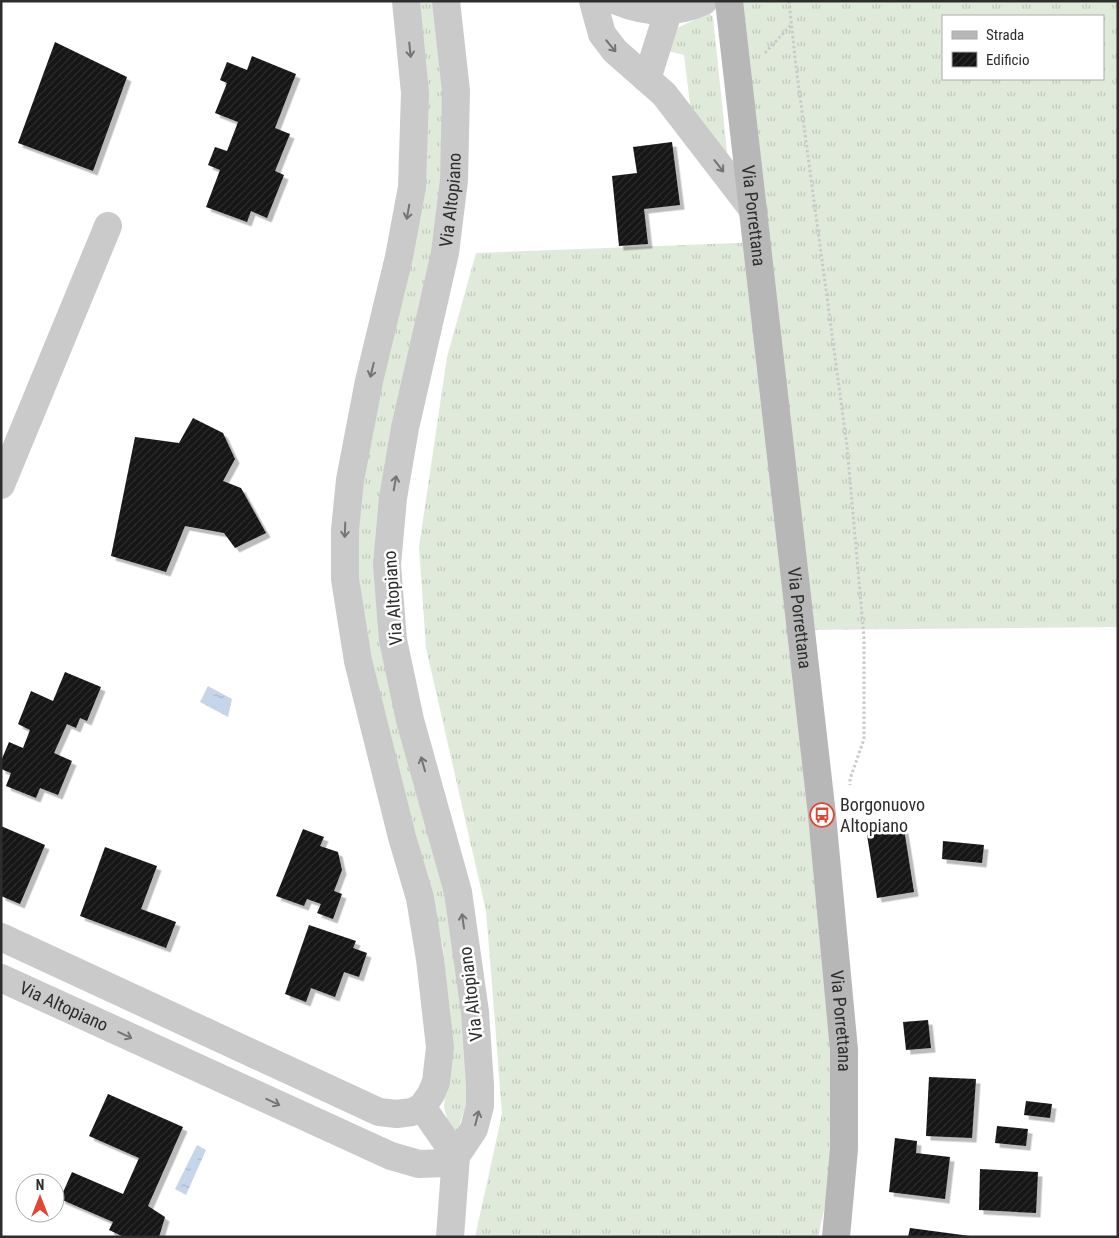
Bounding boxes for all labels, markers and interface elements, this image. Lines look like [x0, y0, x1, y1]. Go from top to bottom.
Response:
legend [942, 15, 1104, 80]
text: Strada [986, 26, 1024, 44]
one-way arrow [606, 39, 617, 52]
one-way arrow [406, 41, 415, 57]
text: Edificio [986, 51, 1029, 69]
street label: Via Altopiano [435, 152, 465, 249]
one-way arrow [714, 159, 725, 172]
street label: Via Porrettana [738, 164, 770, 267]
one-way arrow [402, 203, 412, 219]
one-way arrow [367, 362, 376, 378]
one-way arrow [391, 476, 401, 492]
one-way arrow [341, 522, 350, 538]
street label: Via Altopiano [379, 550, 406, 646]
street label: Via Porrettana [784, 566, 816, 670]
one-way arrow [417, 757, 427, 773]
place label: Borgonuovo Altopiano [840, 794, 925, 836]
bus stop icon: Borgonuovo Altopiano [809, 802, 835, 828]
one-way arrow [457, 914, 467, 930]
street label: Via Altopiano [454, 946, 487, 1043]
street label: Via Porrettana [827, 969, 855, 1072]
street label: Via Altopiano [16, 977, 112, 1036]
one-way arrow [117, 1030, 132, 1040]
one-way arrow [265, 1098, 280, 1107]
one-way arrow [473, 1110, 482, 1126]
north arrow [15, 1173, 65, 1223]
text: N [36, 1177, 44, 1193]

